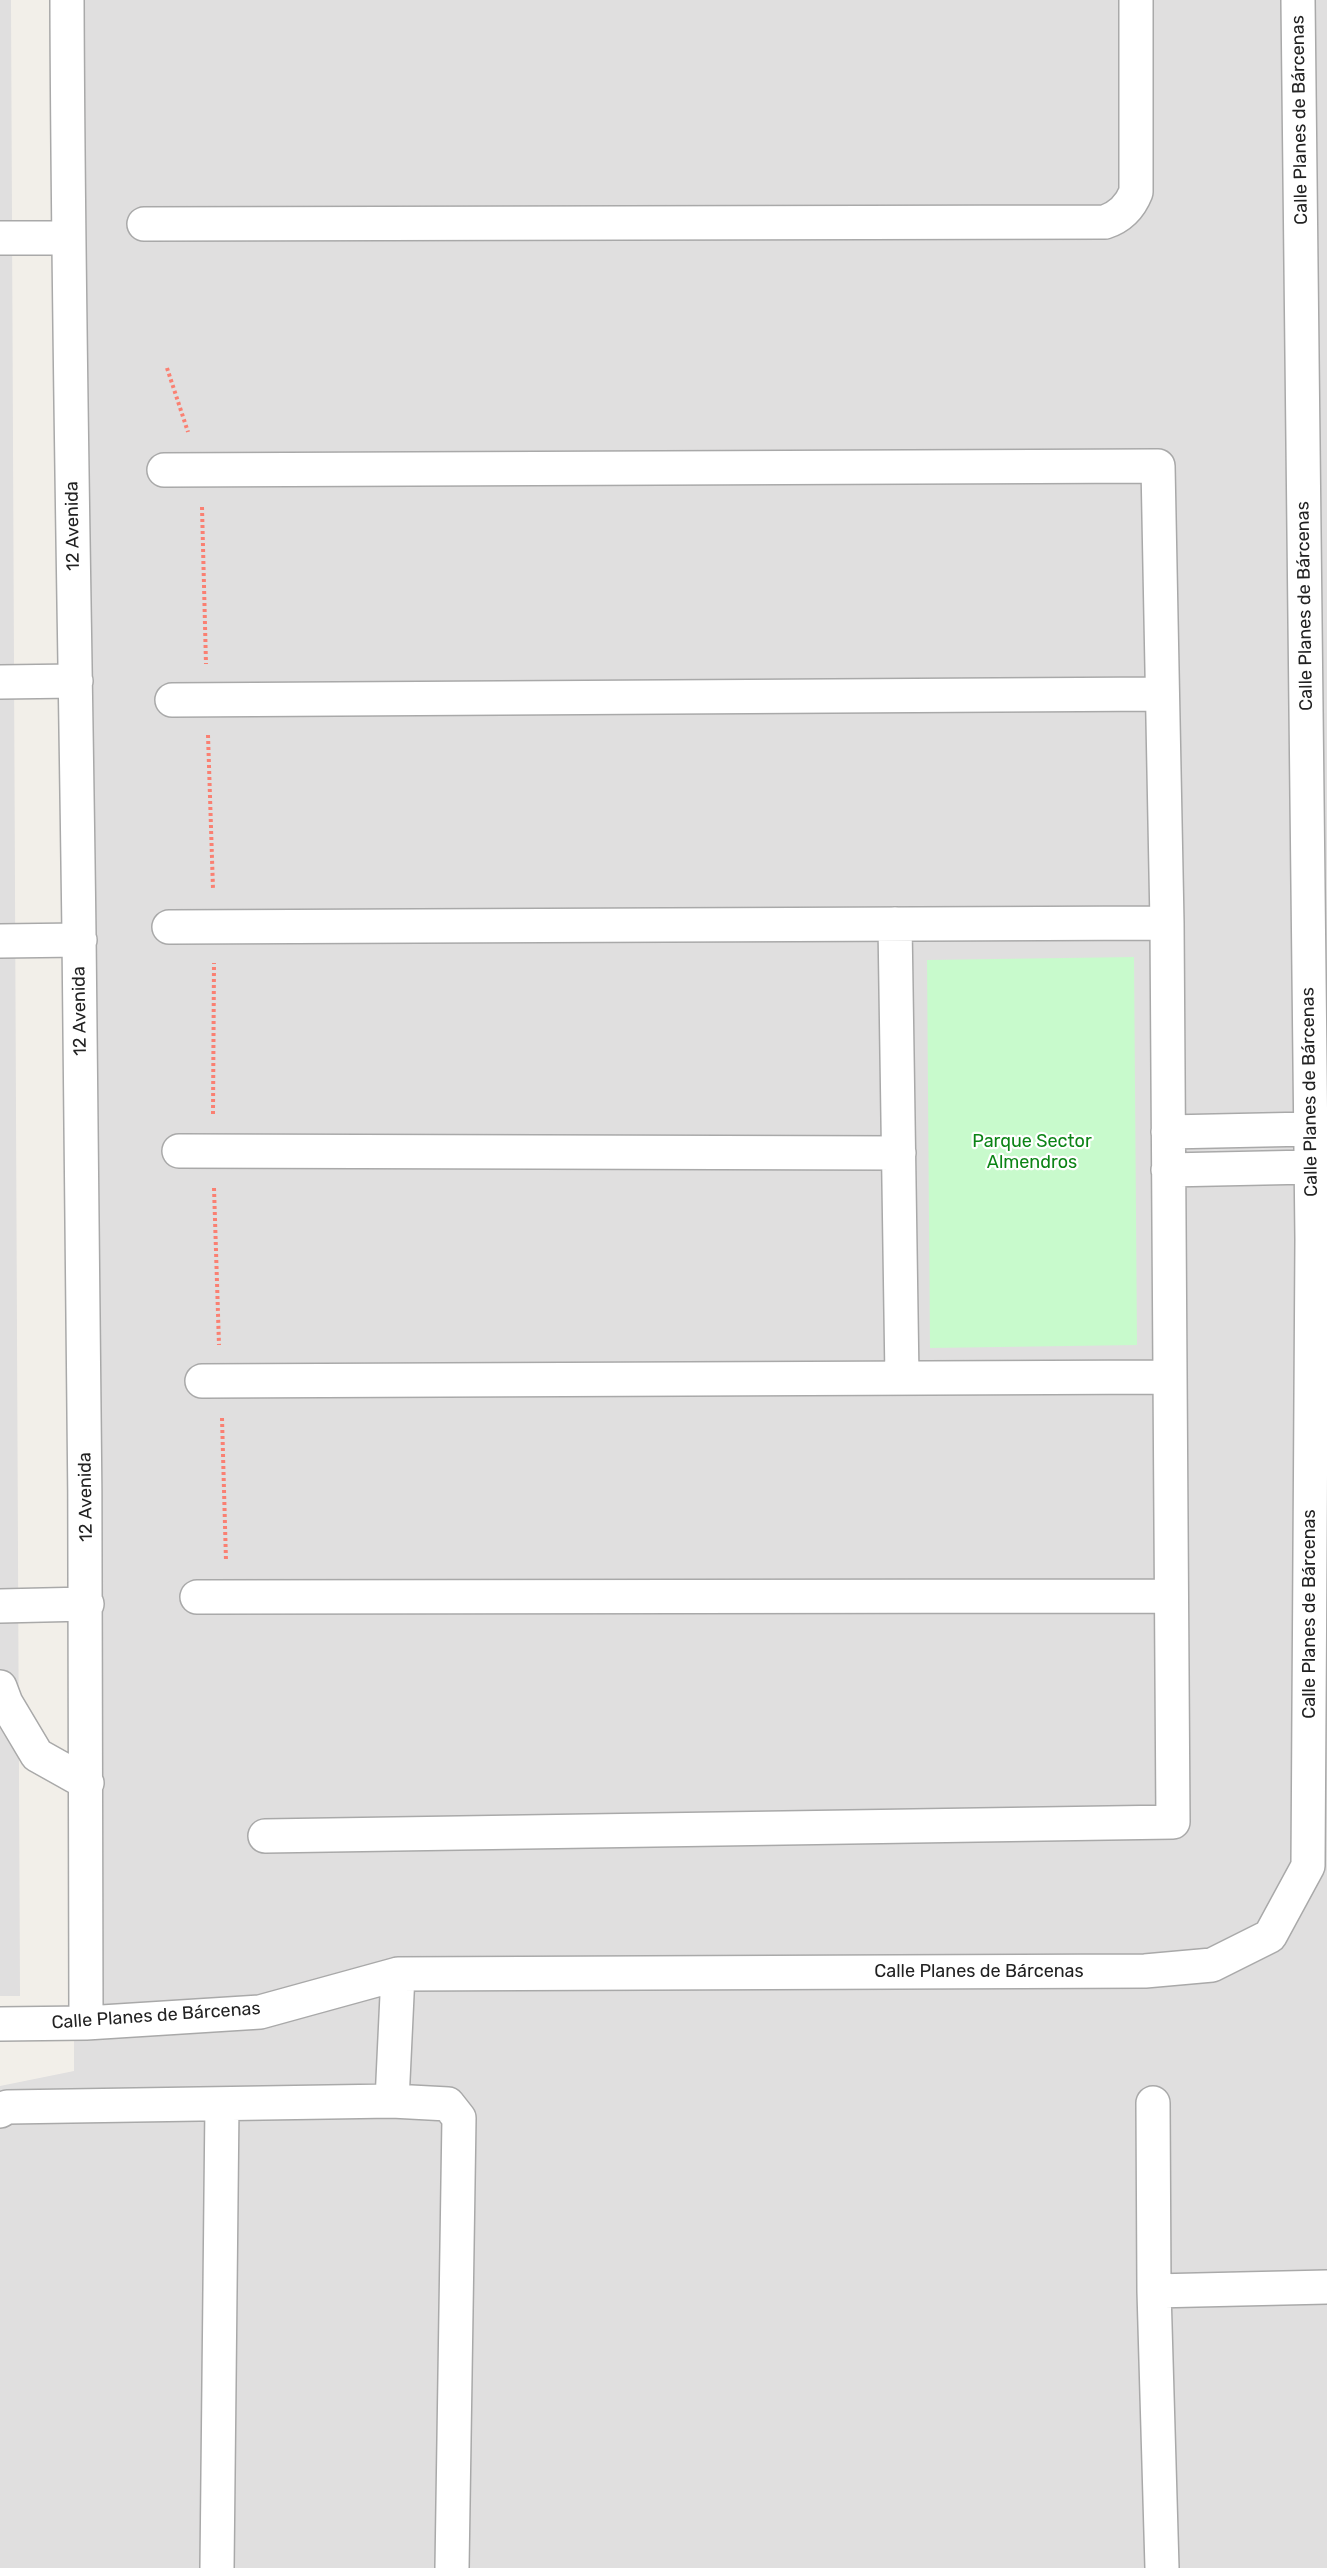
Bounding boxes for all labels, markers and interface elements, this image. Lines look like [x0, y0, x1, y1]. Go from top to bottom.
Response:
street label: Calle Planes de Bárcenas [1287, 15, 1313, 225]
street label: 12 Avenida [61, 481, 85, 571]
street label: Calle Planes de Bárcenas [1292, 501, 1318, 711]
street label: 12 Avenida [68, 966, 92, 1056]
street label: Calle Planes de Bárcenas [1297, 987, 1323, 1197]
park label: Parque Sector Almendros [972, 1131, 1092, 1174]
street label: 12 Avenida [74, 1452, 98, 1542]
street label: Calle Planes de Bárcenas [1299, 1509, 1321, 1719]
street label: Calle Planes de Bárcenas [874, 1961, 1084, 1983]
street label: Calle Planes de Bárcenas [51, 1998, 261, 2034]

